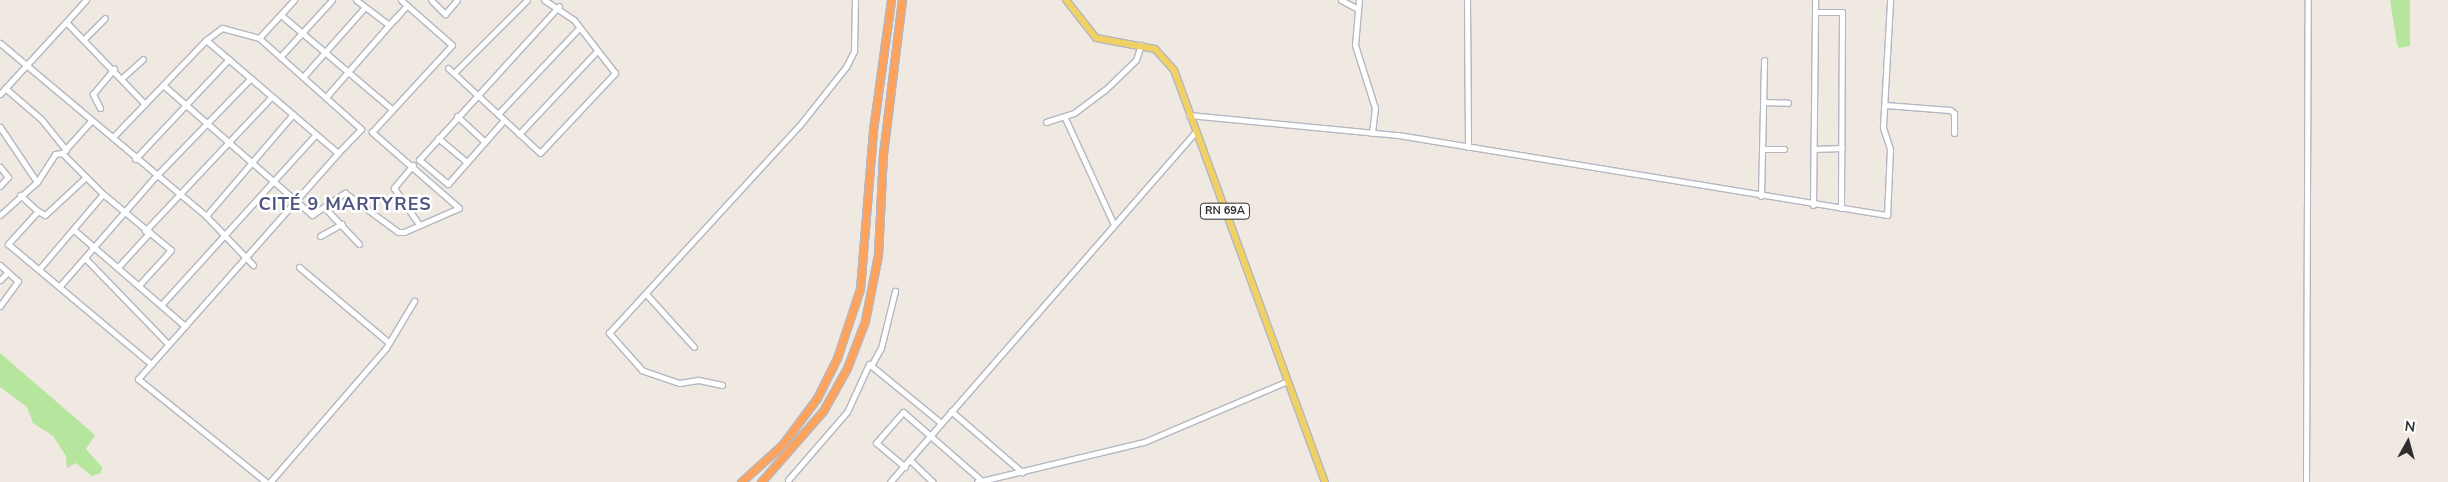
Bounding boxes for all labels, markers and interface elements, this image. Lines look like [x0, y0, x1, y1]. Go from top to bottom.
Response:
district label: CITÉ 9 MARTYRES [257, 193, 433, 215]
road number: RN 69A [1199, 202, 1251, 220]
north arrow [2383, 417, 2433, 467]
text: N [2404, 417, 2416, 437]

